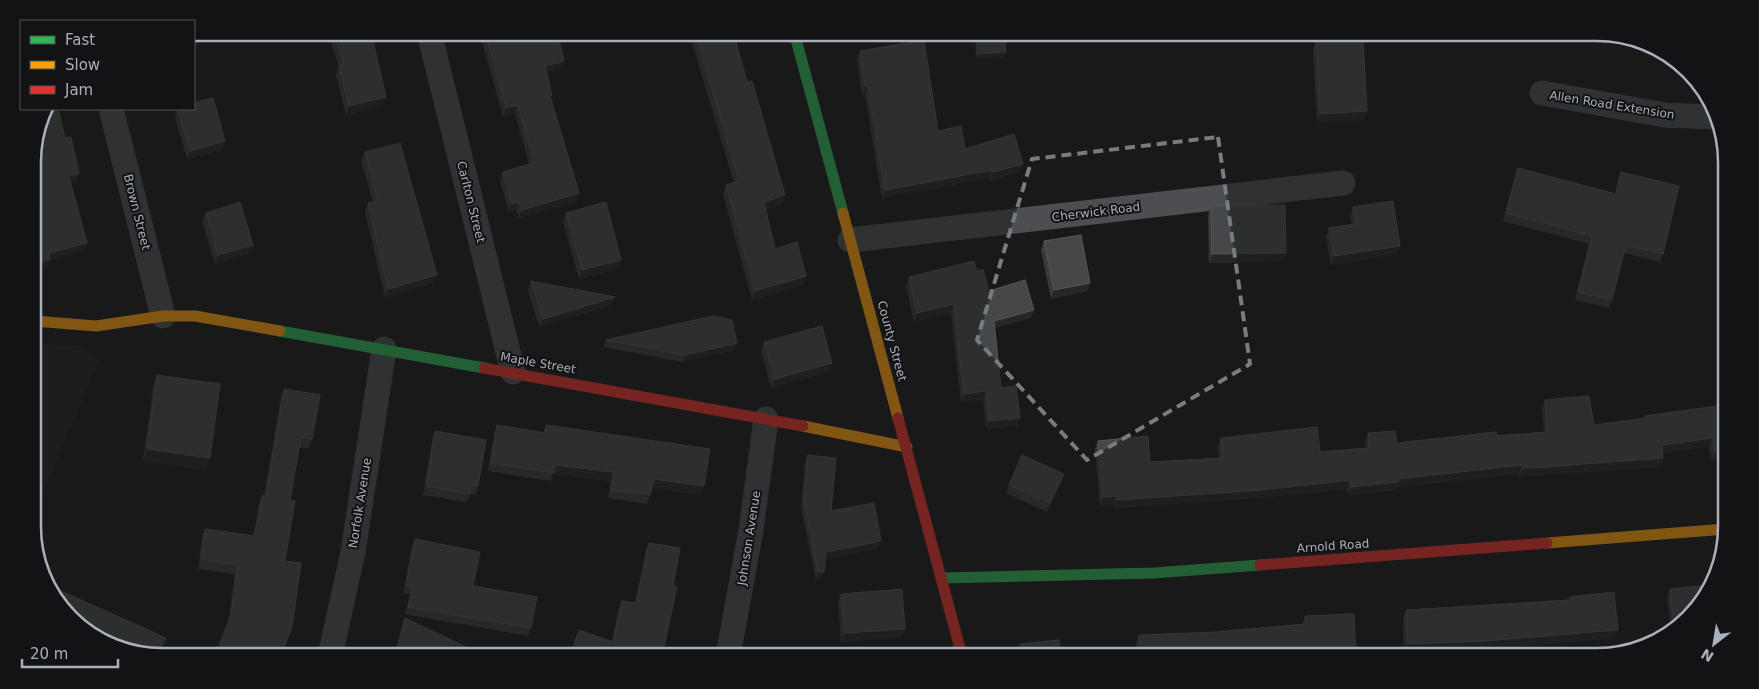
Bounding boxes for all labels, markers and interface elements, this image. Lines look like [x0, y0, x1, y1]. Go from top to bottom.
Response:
legend [20, 20, 195, 110]
text: Fast [65, 31, 95, 49]
text: Slow [65, 56, 100, 74]
text: Jam [64, 81, 93, 99]
street label: Allen Road Extension [1548, 88, 1676, 122]
street label: Carlton Street [454, 160, 488, 245]
street label: Brown Street [121, 172, 153, 252]
street label: Cherwick Road [1051, 200, 1141, 224]
street label: County Street [874, 299, 910, 383]
street label: Maple Street [499, 349, 577, 377]
street label: Norfolk Avenue [346, 457, 374, 549]
street label: Johnson Avenue [734, 490, 763, 587]
street label: Arnold Road [1296, 536, 1370, 556]
north arrow [1689, 619, 1739, 669]
scale bar [22, 636, 119, 668]
text: 20 m [30, 645, 68, 663]
text: N [1698, 645, 1716, 665]

